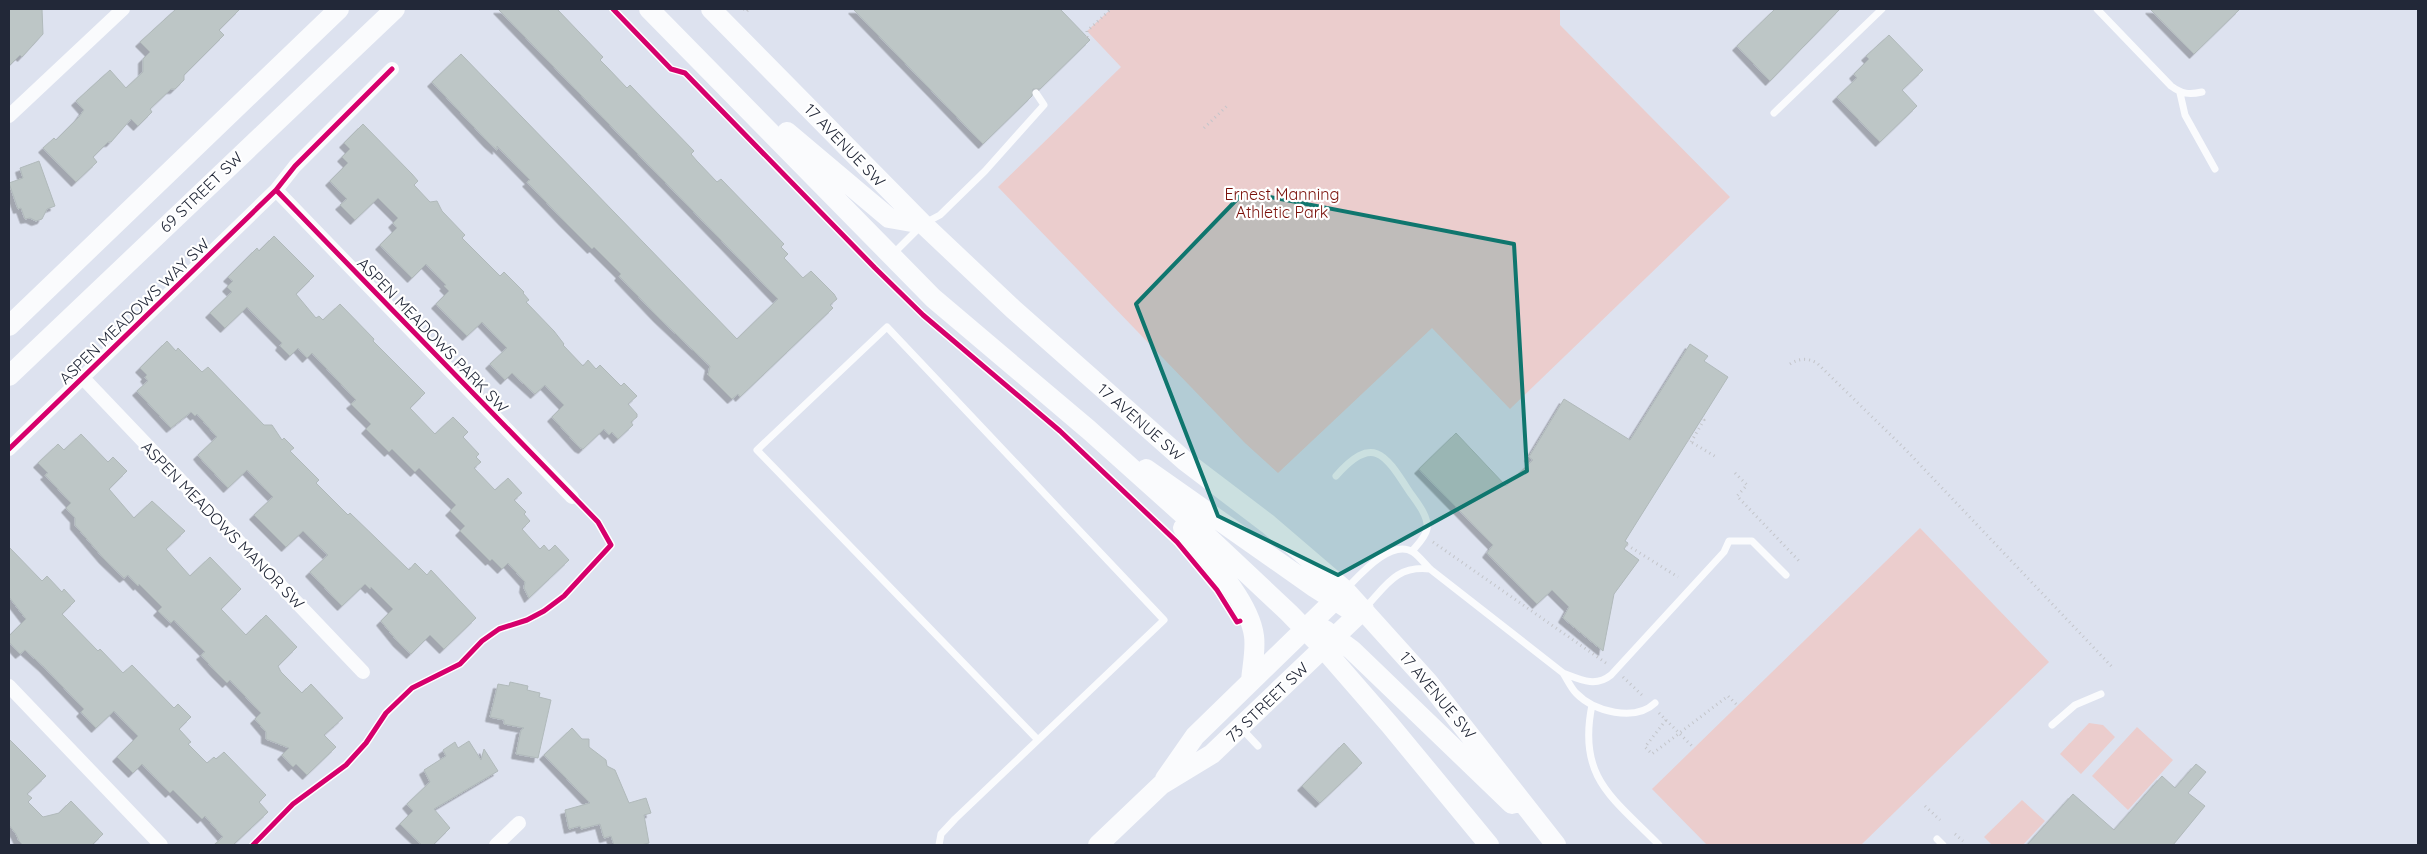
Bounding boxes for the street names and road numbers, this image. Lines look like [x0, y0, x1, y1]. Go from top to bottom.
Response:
street label: 17 AVENUE SW [800, 99, 890, 191]
street label: 69 STREET SW [155, 147, 247, 237]
street label: ASPEN MEADOWS WAY SW [55, 234, 213, 388]
street label: ASPEN MEADOWS PARK SW [353, 253, 513, 417]
street label: 17 AVENUE SW [1094, 379, 1188, 465]
street label: ASPEN MEADOWS MANOR SW [137, 437, 309, 613]
street label: 17 AVENUE SW [1396, 647, 1480, 743]
street label: 73 STREET SW [1222, 658, 1312, 746]

